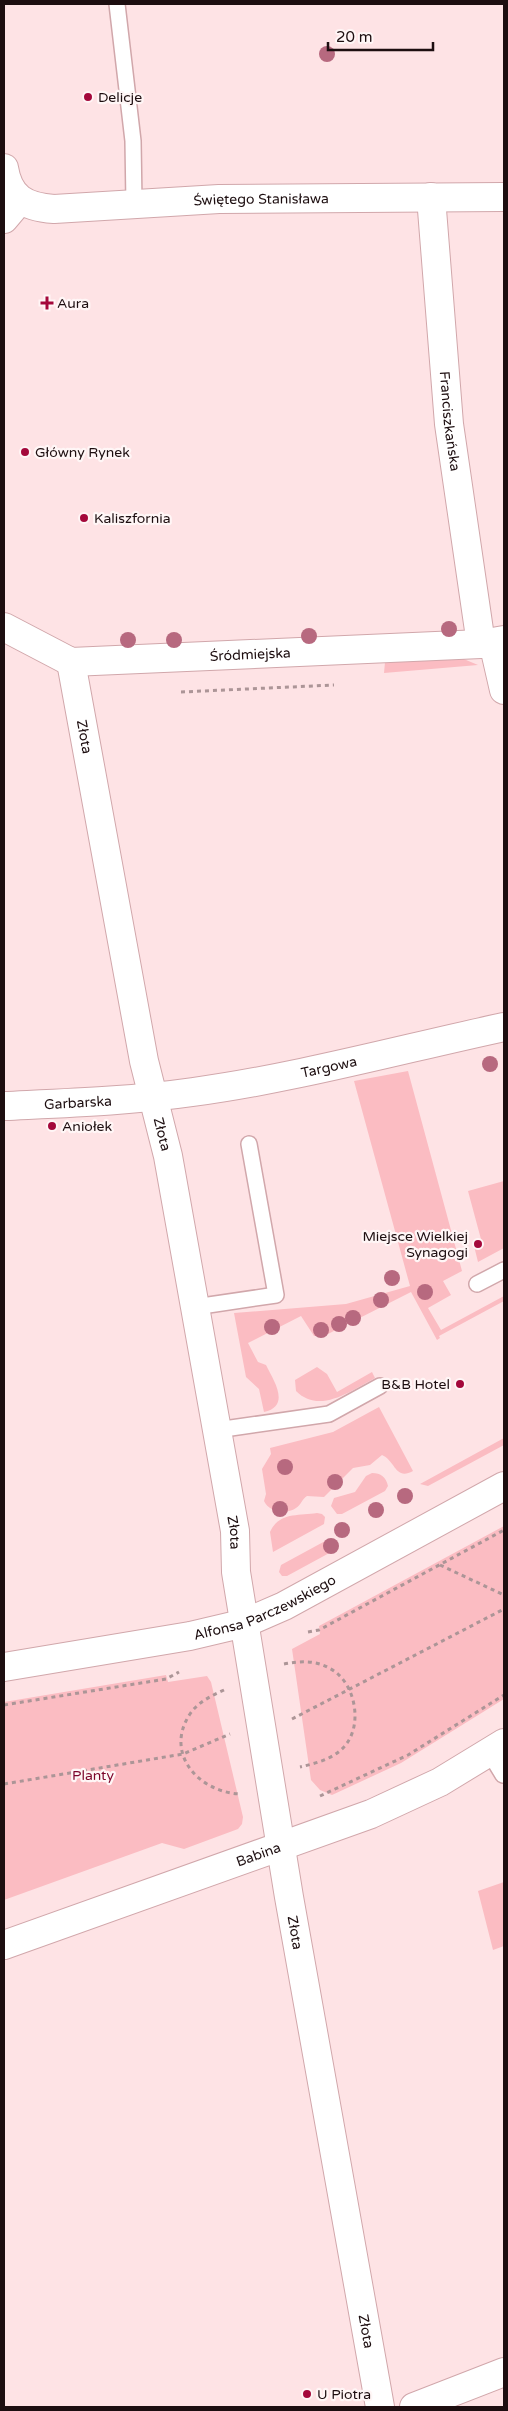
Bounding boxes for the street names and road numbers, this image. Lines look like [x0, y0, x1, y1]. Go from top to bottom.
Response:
street label: Świętego Stanisława [193, 190, 329, 209]
street label: Franciszkańska [436, 370, 464, 472]
street label: Śródmiejska [209, 644, 291, 664]
street label: Złota [73, 718, 96, 755]
street label: Targowa [300, 1052, 359, 1081]
street label: Garbarska [44, 1092, 112, 1113]
street label: Złota [150, 1115, 175, 1153]
street label: Złota [224, 1514, 244, 1550]
street label: Alfonsa Parczewskiego [192, 1571, 339, 1643]
street label: Babina [234, 1838, 283, 1870]
street label: Złota [284, 1914, 307, 1951]
street label: Złota [355, 2313, 378, 2350]

